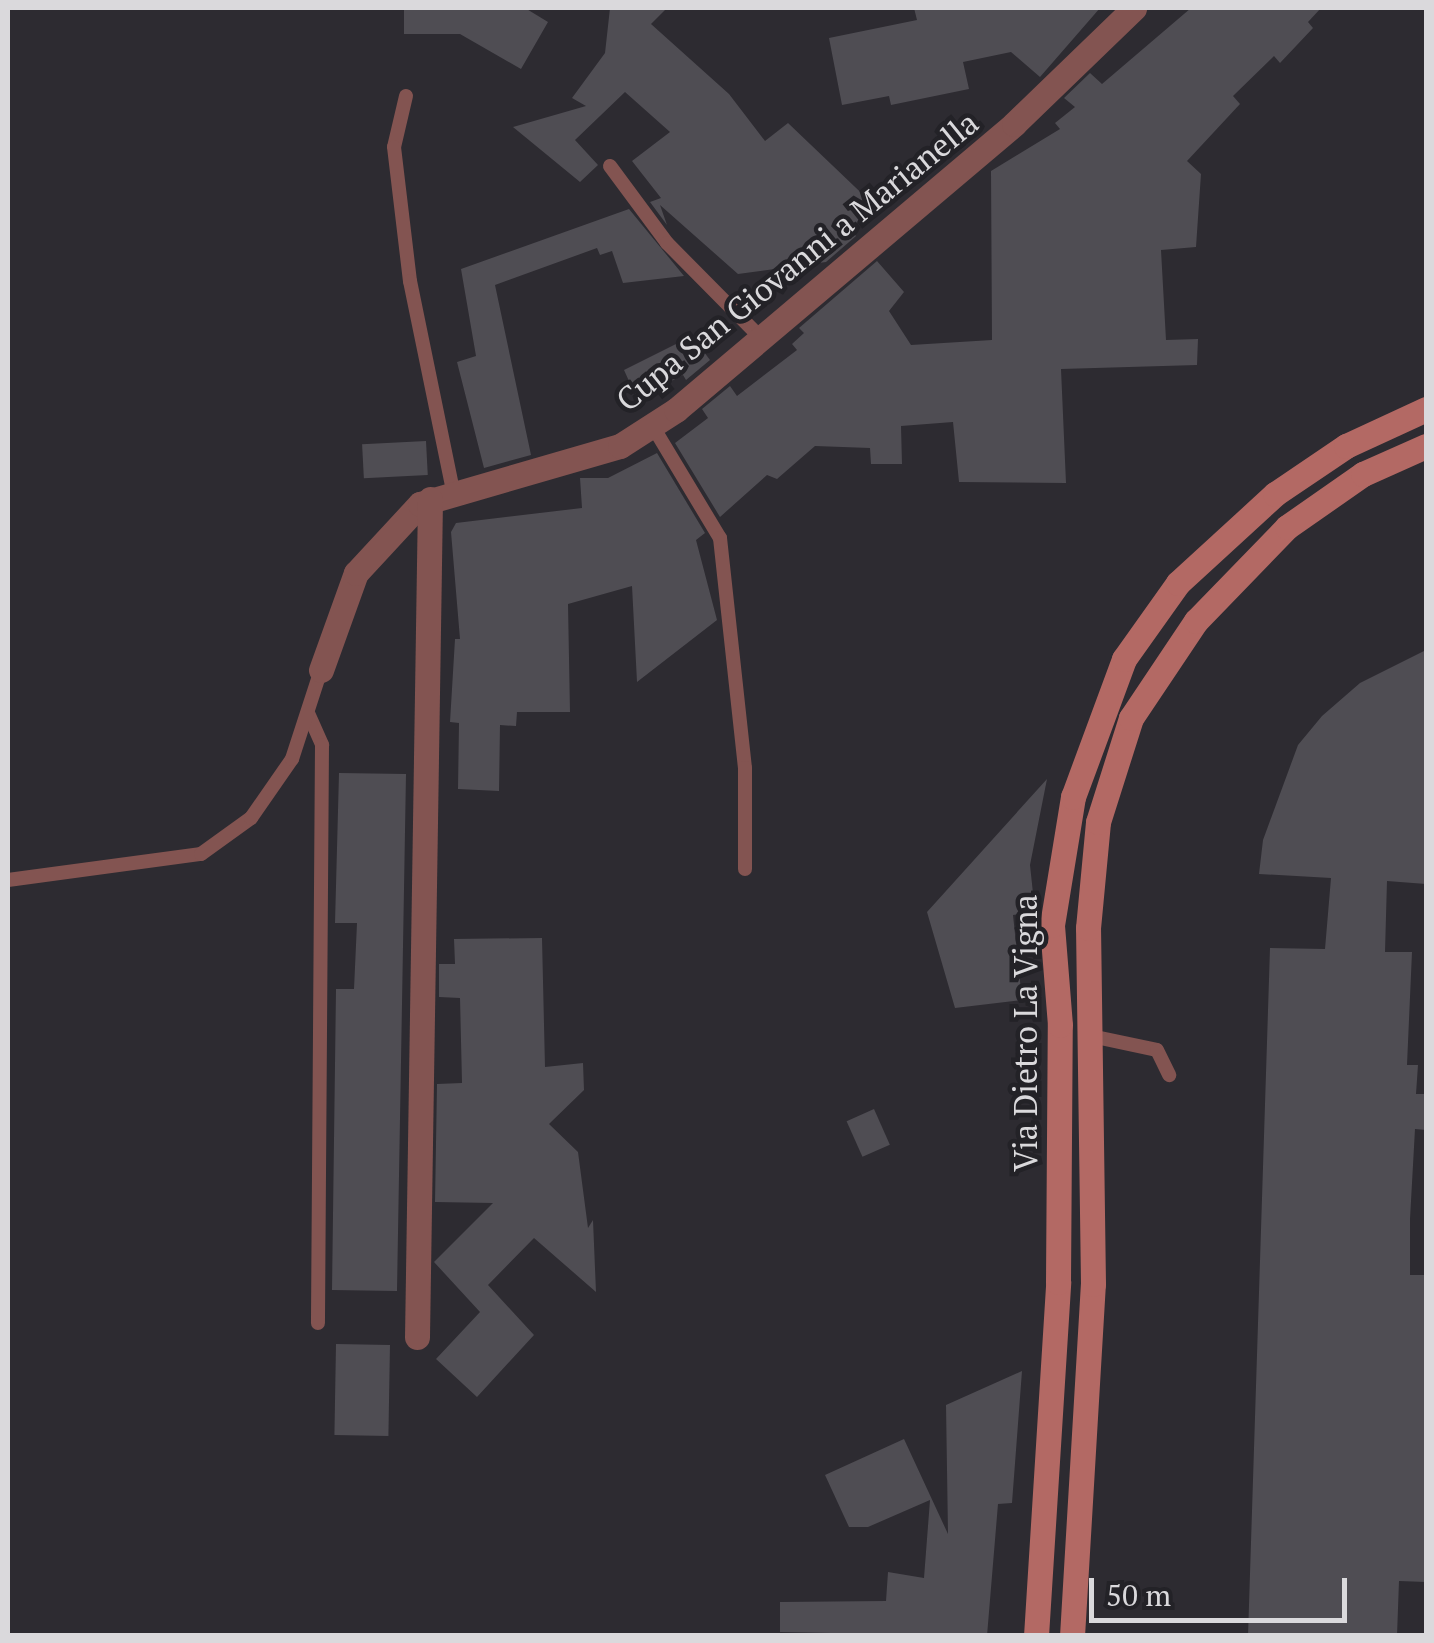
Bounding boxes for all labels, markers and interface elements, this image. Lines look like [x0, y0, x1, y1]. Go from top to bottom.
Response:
street label: Cupa San Giovanni a Marianella [608, 103, 986, 419]
street label: Via Dietro La Vigna [1006, 894, 1044, 1172]
scale bar [1094, 1558, 1352, 1620]
text: 50 m [1106, 1575, 1171, 1615]

